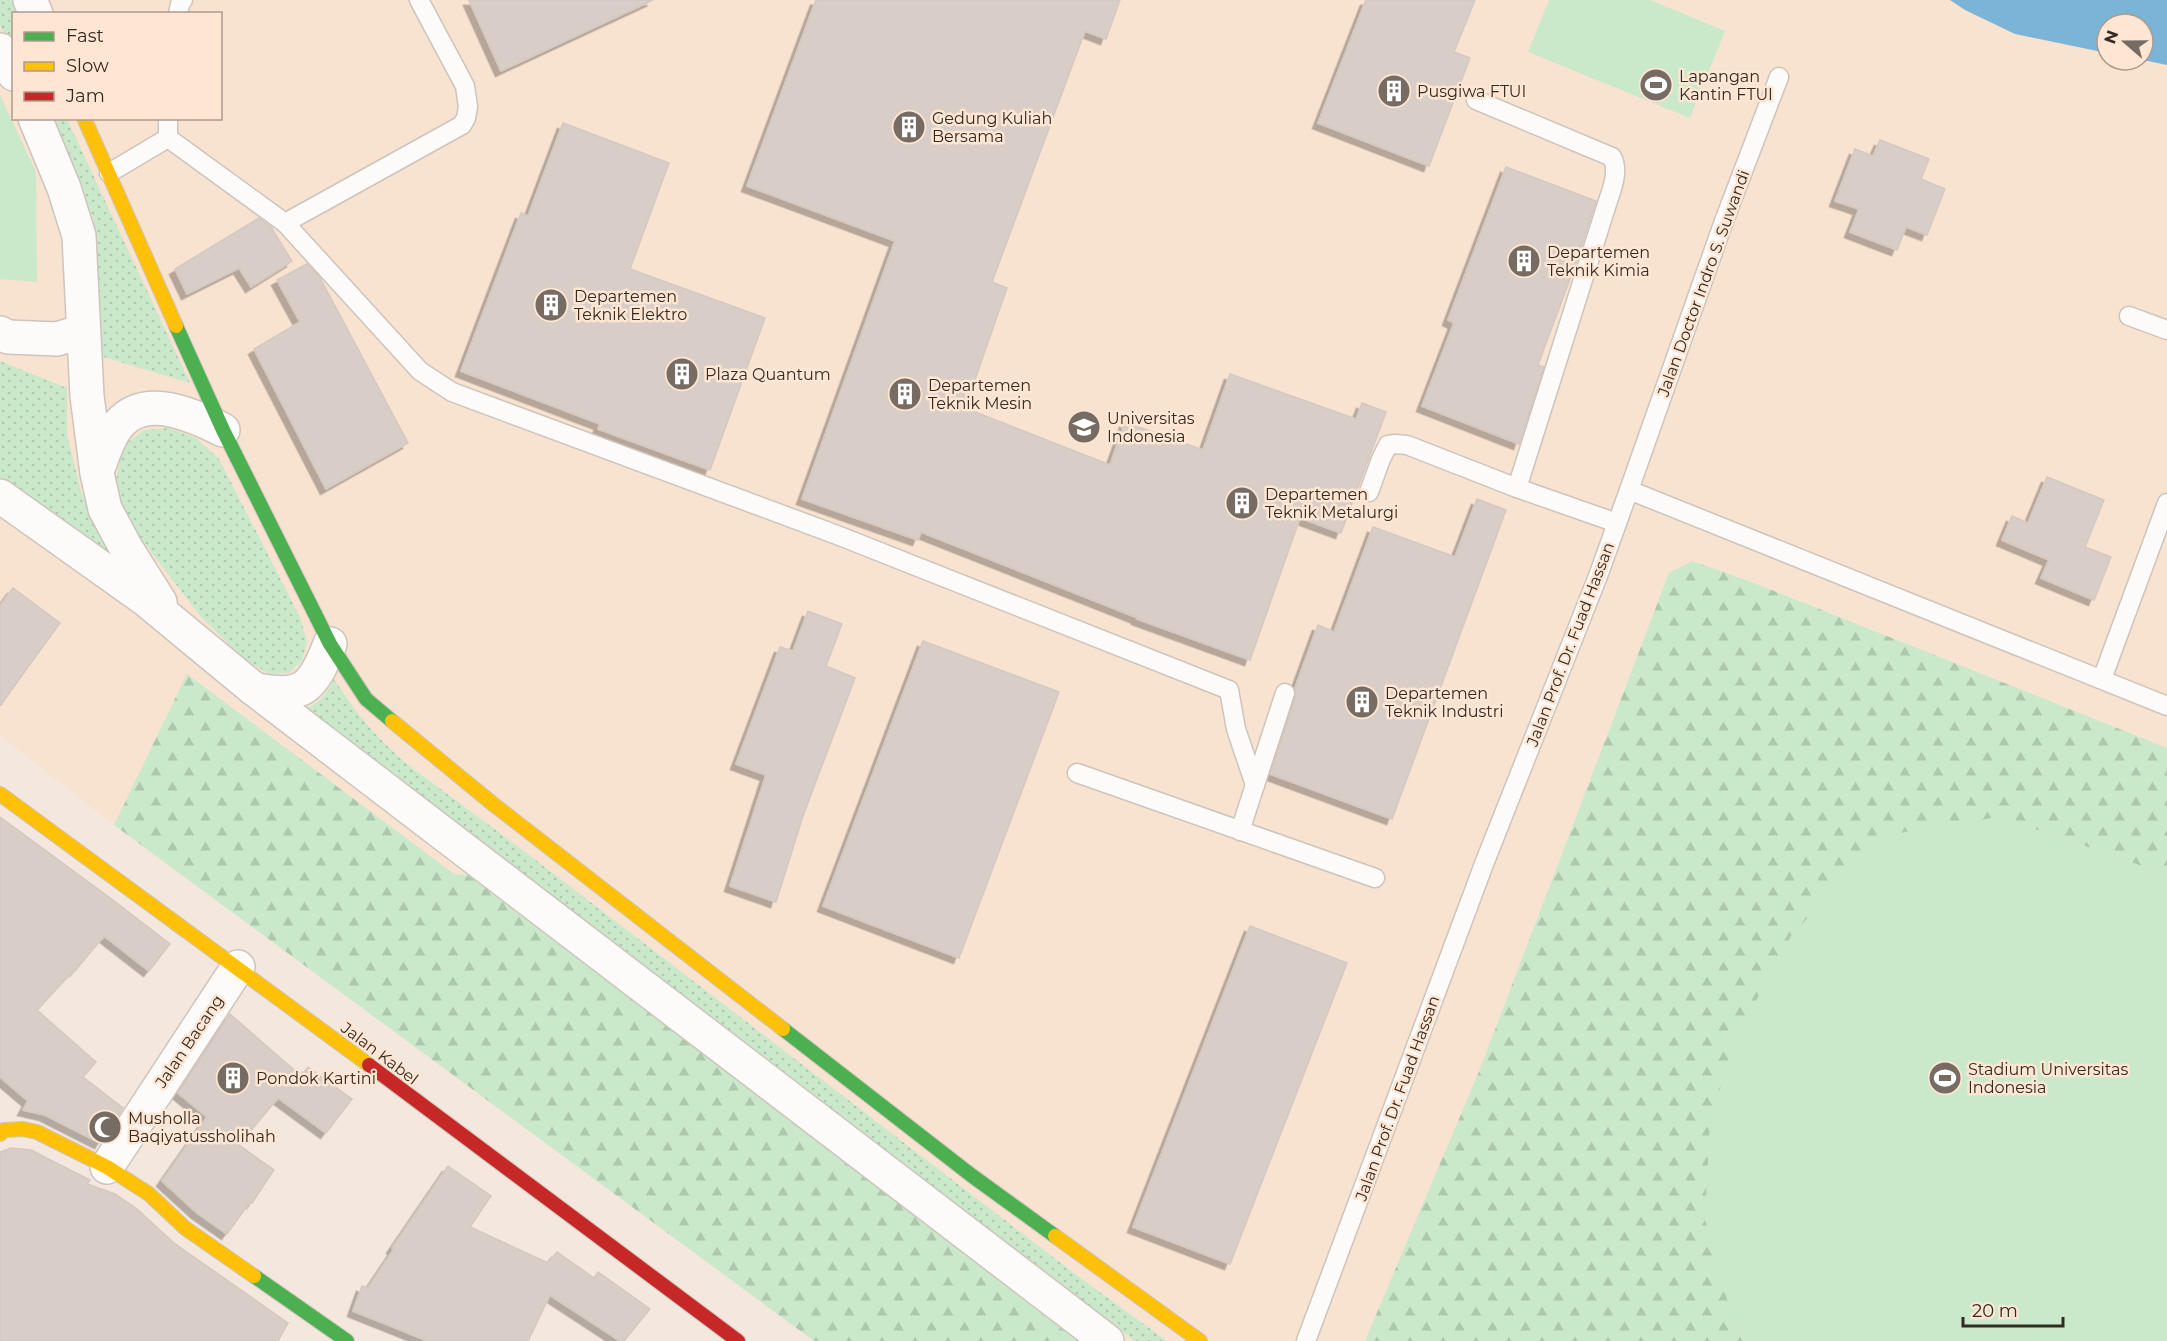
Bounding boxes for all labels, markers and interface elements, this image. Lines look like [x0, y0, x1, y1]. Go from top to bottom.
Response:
legend [12, 12, 222, 120]
north arrow [2095, 12, 2155, 72]
text: Fast [66, 25, 104, 47]
text: N [2100, 28, 2123, 46]
text: Slow [66, 55, 109, 77]
sports icon: Lapangan Kantin FTUI [1638, 67, 1674, 103]
place label: Lapangan Kantin FTUI [1679, 67, 1773, 104]
building icon: Pusgiwa FTUI [1376, 73, 1412, 109]
place label: Pusgiwa FTUI [1417, 82, 1526, 101]
text: Jam [65, 85, 105, 107]
building icon: Gedung Kuliah Bersama [891, 109, 927, 145]
place label: Gedung Kuliah Bersama [932, 109, 1052, 146]
street label: Jalan Doctor Indro S. Suwandi [1653, 167, 1753, 400]
building icon: Departemen Teknik Kimia [1506, 243, 1542, 279]
place label: Departemen Teknik Kimia [1547, 243, 1650, 280]
building icon: Departemen Teknik Elektro [533, 287, 569, 323]
place label: Departemen Teknik Elektro [574, 287, 687, 324]
building icon: Plaza Quantum [664, 356, 700, 392]
place label: Plaza Quantum [705, 365, 831, 384]
building icon: Departemen Teknik Mesin [887, 376, 923, 412]
place label: Departemen Teknik Mesin [928, 376, 1032, 413]
school or university icon: Universitas Indonesia [1066, 409, 1102, 445]
place label: Universitas Indonesia [1107, 409, 1195, 446]
building icon: Departemen Teknik Metalurgi [1224, 485, 1260, 521]
place label: Departemen Teknik Metalurgi [1265, 485, 1398, 522]
street label: Jalan Prof. Dr. Fuad Hassan [1522, 540, 1618, 750]
building icon: Departemen Teknik Industri [1344, 684, 1380, 720]
place label: Departemen Teknik Industri [1385, 684, 1503, 721]
street label: Jalan Bacang [151, 991, 227, 1092]
street label: Jalan Prof. Dr. Fuad Hassan [1351, 993, 1443, 1204]
street label: Jalan Kabel [337, 1018, 422, 1089]
building icon: Pondok Kartini [215, 1060, 251, 1096]
sports icon: Stadium Universitas Indonesia [1927, 1060, 1963, 1096]
place label: Stadium Universitas Indonesia [1968, 1060, 2128, 1097]
place label: Pondok Kartini [256, 1069, 376, 1088]
mosque icon: Musholla Baqiyatussholihah [87, 1109, 123, 1145]
place label: Musholla Baqiyatussholihah [128, 1109, 276, 1146]
scale bar [1963, 1290, 2064, 1328]
text: 20 m [1972, 1300, 2018, 1322]

